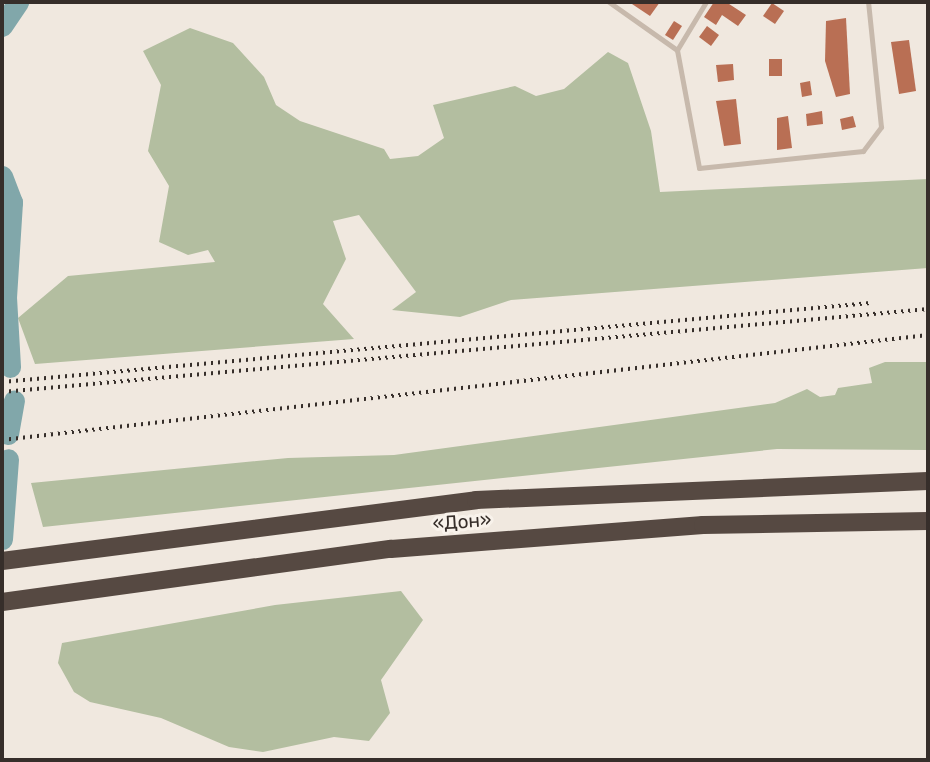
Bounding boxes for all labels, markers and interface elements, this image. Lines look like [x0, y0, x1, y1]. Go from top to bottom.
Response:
street label: «Дон» [432, 509, 492, 535]

